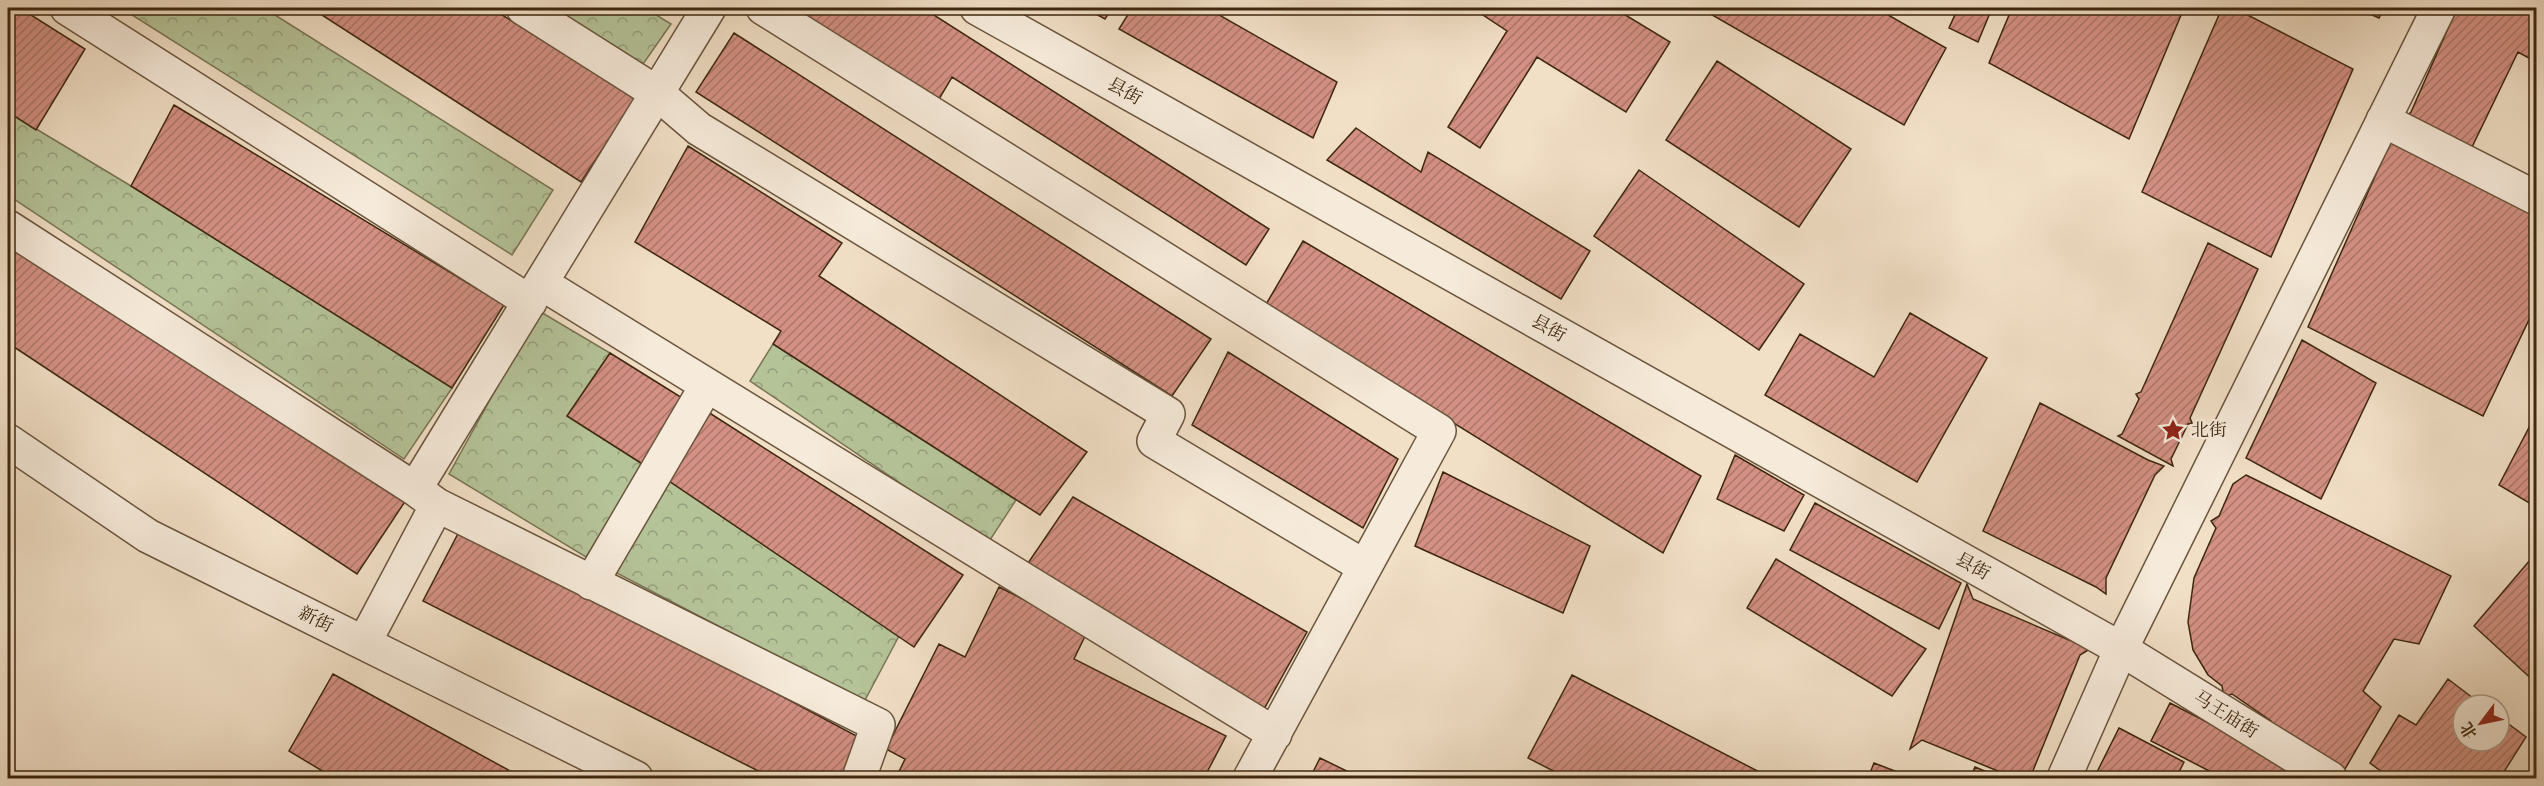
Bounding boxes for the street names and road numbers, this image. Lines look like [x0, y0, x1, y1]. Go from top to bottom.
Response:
street label: 县街 [1104, 73, 1146, 109]
street label: 县街 [1528, 310, 1570, 346]
street label: 县街 [1952, 548, 1994, 584]
street label: 新街 [295, 601, 337, 637]
street label: 马王庙街 [2190, 686, 2262, 742]

